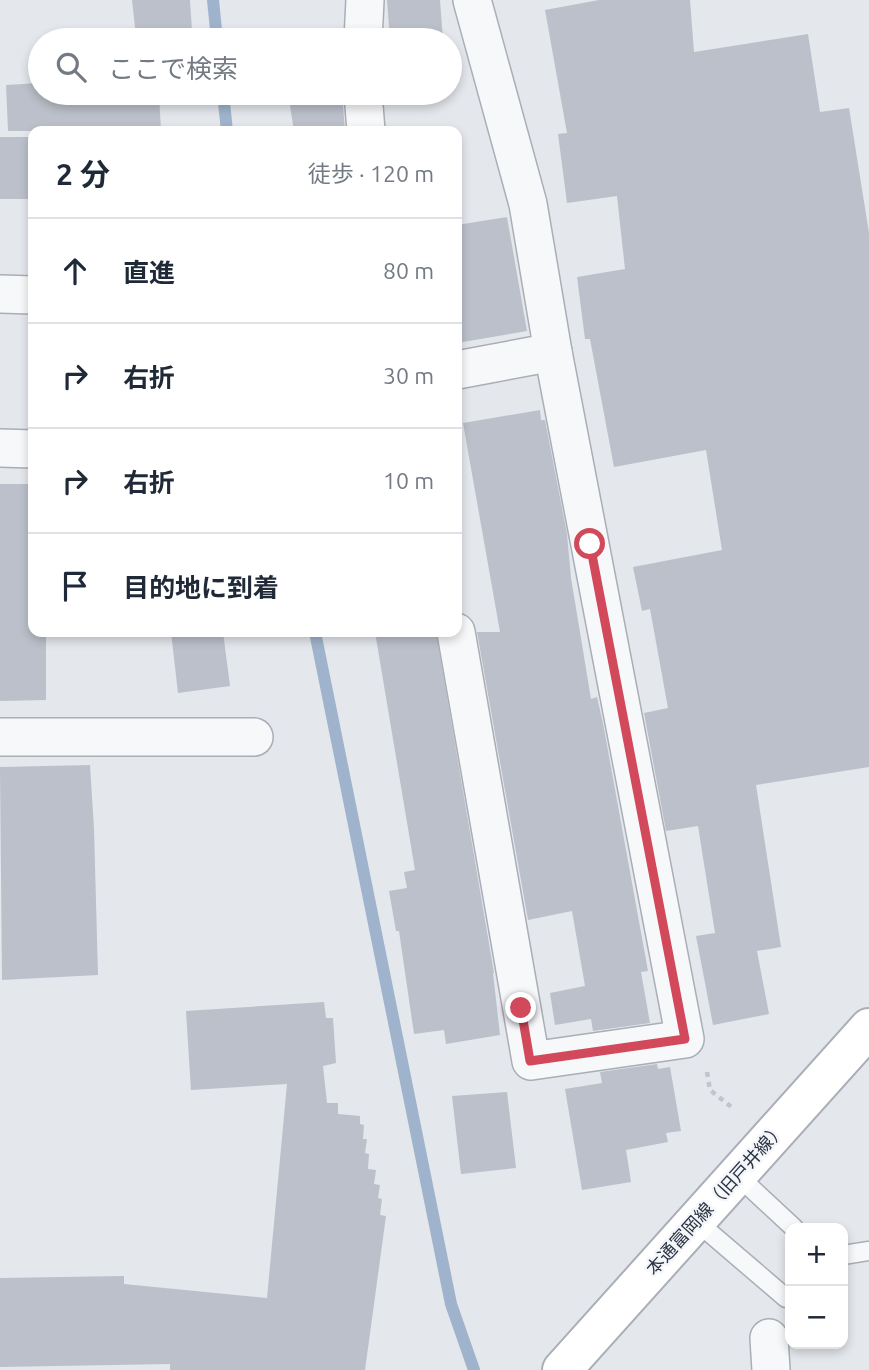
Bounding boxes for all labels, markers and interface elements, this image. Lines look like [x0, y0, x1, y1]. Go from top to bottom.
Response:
search box [28, 28, 462, 105]
icon: search [52, 48, 90, 86]
text: ここで検索 [108, 54, 238, 83]
text: 2 分 [56, 157, 110, 191]
text: 徒歩 · 120 m [308, 161, 434, 186]
icon: ahead [56, 252, 94, 290]
text: 直進 [123, 258, 175, 287]
text: 80 m [383, 258, 434, 283]
icon: right [56, 357, 94, 395]
text: 右折 [123, 363, 175, 392]
text: 30 m [383, 363, 434, 388]
icon: right [56, 462, 94, 500]
text: 右折 [123, 468, 175, 497]
text: 10 m [383, 468, 434, 493]
route start [574, 528, 605, 559]
icon: arrive [56, 567, 94, 605]
text: 目的地に到着 [123, 573, 279, 602]
route end [505, 992, 536, 1023]
street label: 本通富岡線（旧戸井線） [642, 1118, 789, 1279]
map controls [785, 1223, 848, 1349]
button: + [785, 1223, 848, 1286]
button: − [785, 1286, 848, 1349]

